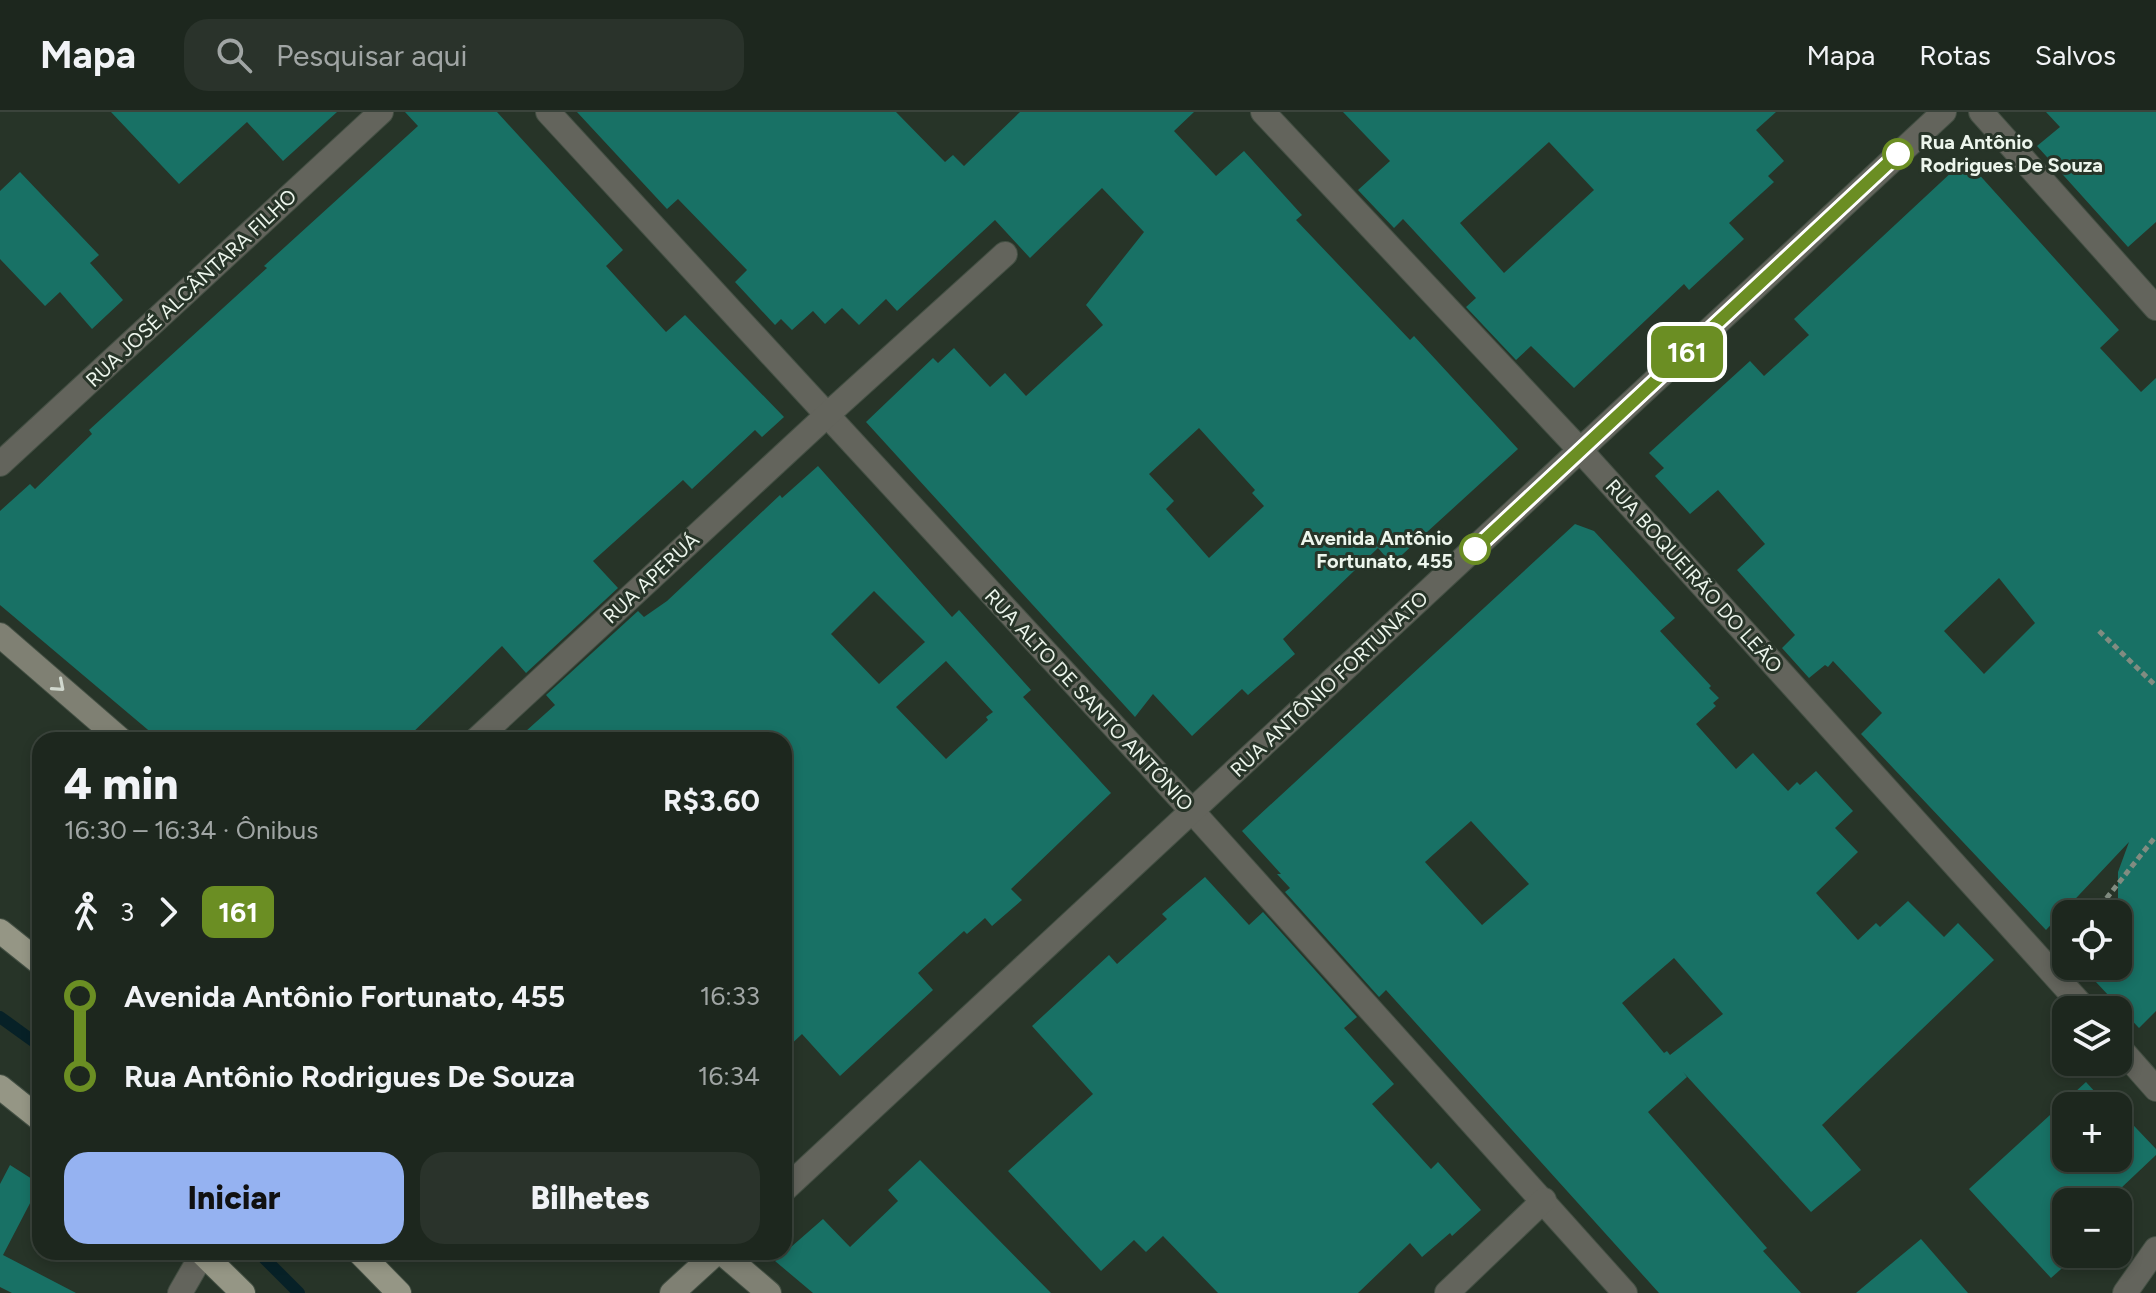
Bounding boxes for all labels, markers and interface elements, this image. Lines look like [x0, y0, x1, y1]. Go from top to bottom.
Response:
search box [184, 19, 744, 91]
text: Mapa [40, 32, 136, 78]
icon: search [212, 33, 256, 77]
text: Pesquisar aqui [276, 37, 468, 74]
text: Mapa [1806, 38, 1875, 72]
text: Rotas [1919, 38, 1991, 72]
text: Salvos [2035, 38, 2116, 72]
place label: Rua Antônio Rodrigues De Souza [1920, 130, 2103, 177]
marker: Rua Antônio Rodrigues De Souza [1883, 139, 1913, 169]
street label: RUA JOSÉ ALCÂNTARA FILHO [81, 184, 301, 392]
line badge: 161 [1641, 326, 1733, 378]
text: 161 [1667, 335, 1707, 369]
street label: RUA BOQUEIRÃO DO LEÃO [1601, 474, 1787, 678]
place label: Avenida Antônio Fortunato, 455 [1300, 526, 1453, 573]
street label: RUA APERUÁ [598, 527, 704, 628]
marker: Avenida Antônio Fortunato, 455 [1460, 534, 1490, 564]
street label: RUA ALTO DE SANTO ANTÔNIO [980, 584, 1198, 816]
street label: RUA ANTÔNIO FORTUNATO [1225, 586, 1433, 782]
one-way arrow [49, 676, 64, 691]
text: 4 min [64, 757, 179, 810]
text: R$3.60 [663, 782, 760, 819]
text: 16:30 – 16:34 · Ônibus [64, 814, 318, 846]
icon: walk [64, 890, 108, 934]
icon: forward [146, 890, 190, 934]
text: 161 [218, 895, 258, 929]
text: 3 [120, 896, 134, 928]
map controls [2052, 900, 2132, 1268]
button: locate [2052, 900, 2132, 980]
text: Avenida Antônio Fortunato, 455 [124, 978, 565, 1015]
text: 16:33 [700, 980, 760, 1012]
button: layers [2052, 996, 2132, 1076]
text: Rua Antônio Rodrigues De Souza [124, 1058, 575, 1095]
text: 16:34 [698, 1060, 760, 1092]
button: + [2052, 1092, 2132, 1172]
button: Iniciar [64, 1152, 404, 1244]
button: Bilhetes [420, 1152, 760, 1244]
button: − [2052, 1188, 2132, 1268]

